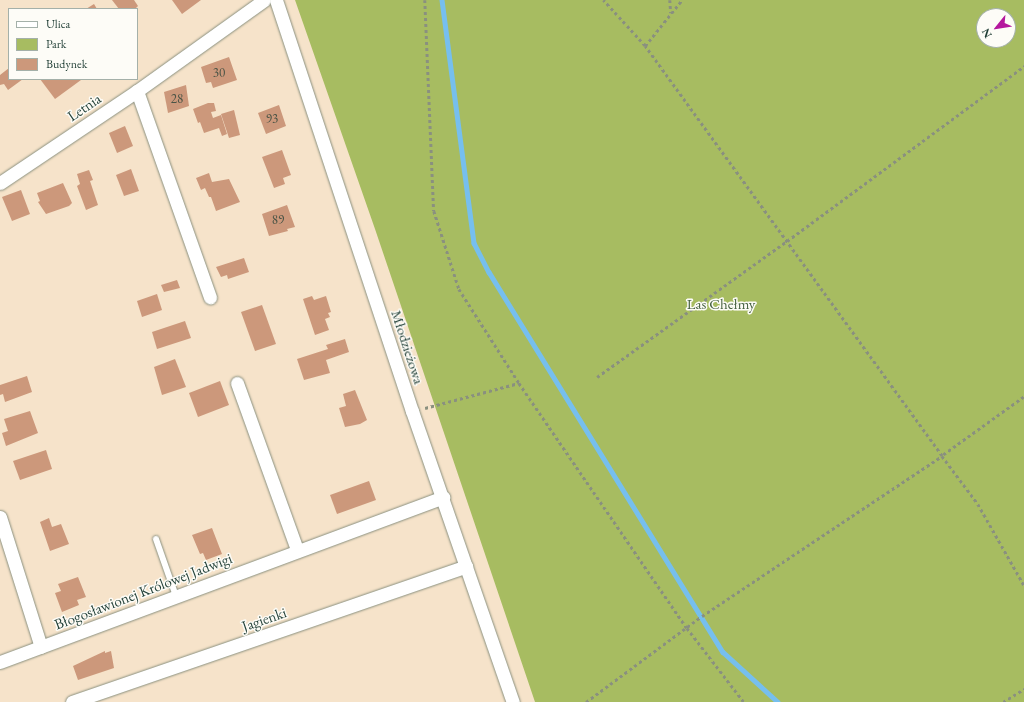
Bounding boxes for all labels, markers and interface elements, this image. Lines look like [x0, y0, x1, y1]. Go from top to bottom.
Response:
legend [8, 8, 138, 80]
north arrow [976, 8, 1016, 48]
text: Ulica [46, 16, 70, 32]
text: N [978, 26, 995, 41]
text: Park [46, 36, 66, 52]
text: Budynek [46, 56, 87, 72]
house number: 30 [213, 65, 225, 81]
street label: Letnia [64, 89, 104, 125]
house number: 28 [171, 91, 183, 107]
house number: 93 [266, 111, 278, 127]
house number: 89 [272, 212, 284, 228]
park label: Las Chełmy [687, 295, 755, 313]
street label: Młodzieżowa [388, 308, 428, 386]
street label: Błogosławionej Królowej Jadwigi [52, 549, 234, 633]
street label: Jagienki [239, 603, 289, 635]

